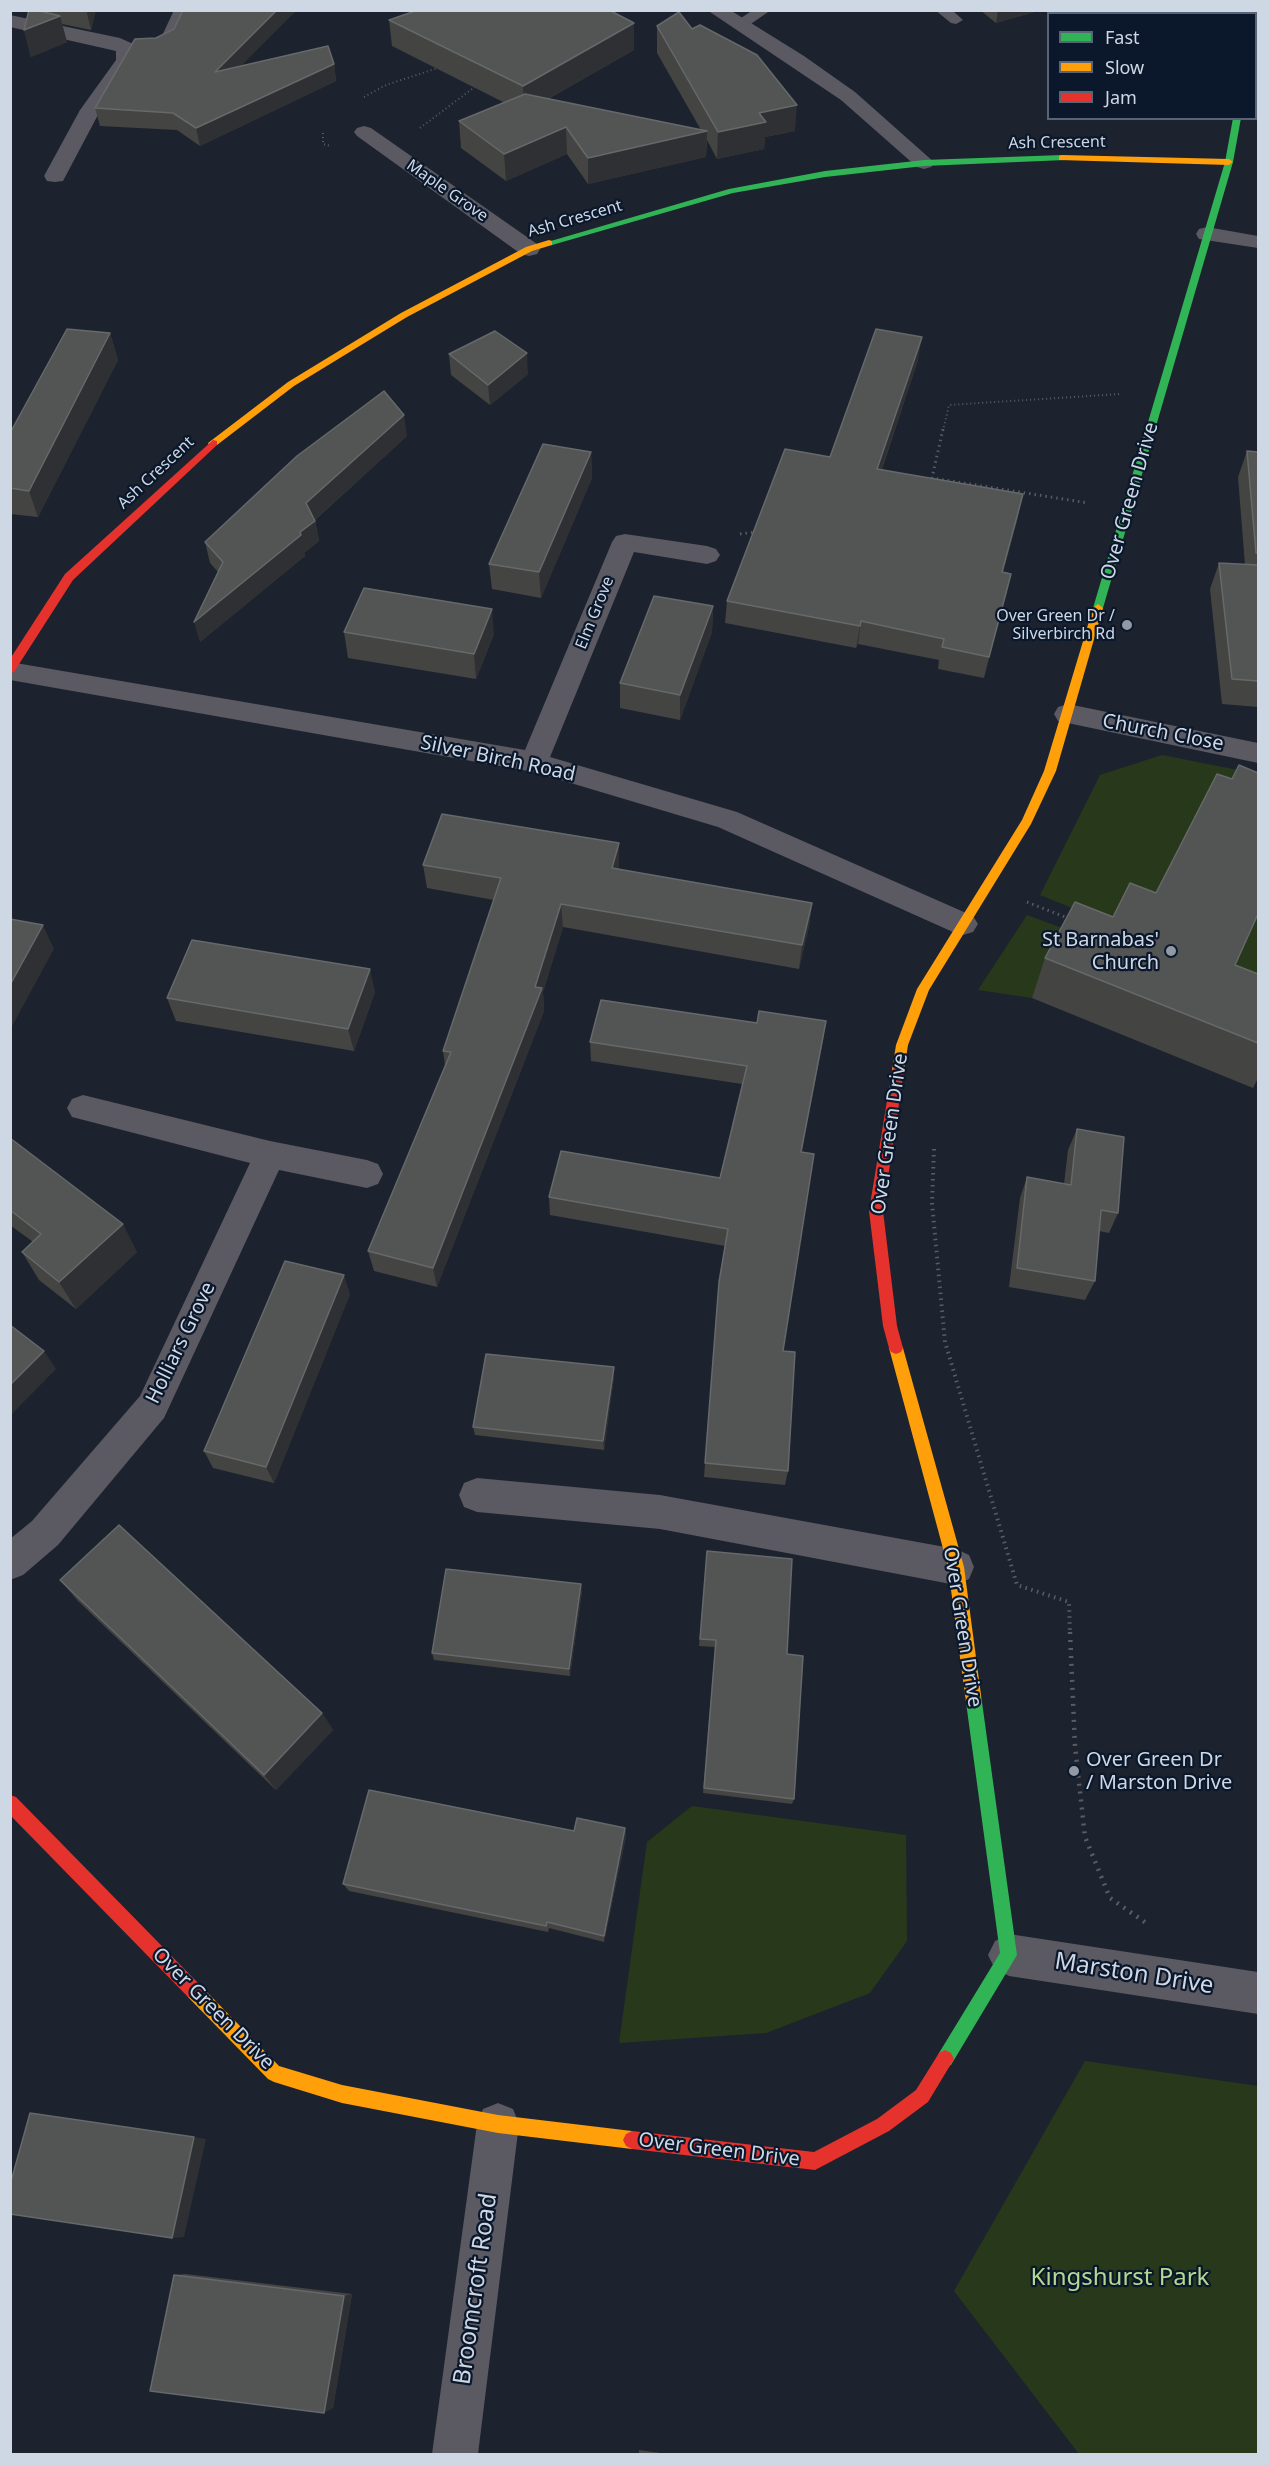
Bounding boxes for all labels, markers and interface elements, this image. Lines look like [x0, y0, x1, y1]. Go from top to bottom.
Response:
legend [1047, 12, 1257, 120]
text: Fast [1105, 25, 1140, 49]
text: Slow [1105, 55, 1144, 79]
text: Jam [1105, 85, 1137, 109]
street label: Ash Crescent [1008, 133, 1106, 153]
street label: Maple Grove [403, 156, 491, 226]
street label: Ash Crescent [526, 196, 624, 242]
street label: Over Green Drive [1096, 420, 1164, 582]
street label: Ash Crescent [114, 433, 198, 513]
street label: Elm Grove [572, 574, 618, 652]
place label: Over Green Dr / Silverbirch Rd [996, 606, 1115, 644]
marker: Over Green Dr / Silverbirch Rd [1120, 618, 1134, 632]
street label: Church Close [1100, 709, 1226, 757]
street label: Silver Birch Road [419, 731, 577, 787]
place label: St Barnabas' Church [1042, 928, 1159, 975]
marker: St Barnabas' Church [1164, 944, 1178, 958]
street label: Over Green Drive [867, 1052, 913, 1216]
street label: Holliars Grove [141, 1278, 221, 1408]
street label: Over Green Drive [937, 1545, 987, 1709]
place label: Over Green Dr / Marston Drive [1086, 1748, 1232, 1795]
marker: Over Green Dr / Marston Drive [1067, 1764, 1081, 1778]
street label: Over Green Drive [147, 1943, 279, 2075]
street label: Marston Drive [1053, 1947, 1215, 2001]
street label: Over Green Drive [637, 2128, 801, 2172]
street label: Broomcroft Road [448, 2192, 504, 2386]
park label: Kingshurst Park [1031, 2264, 1209, 2292]

